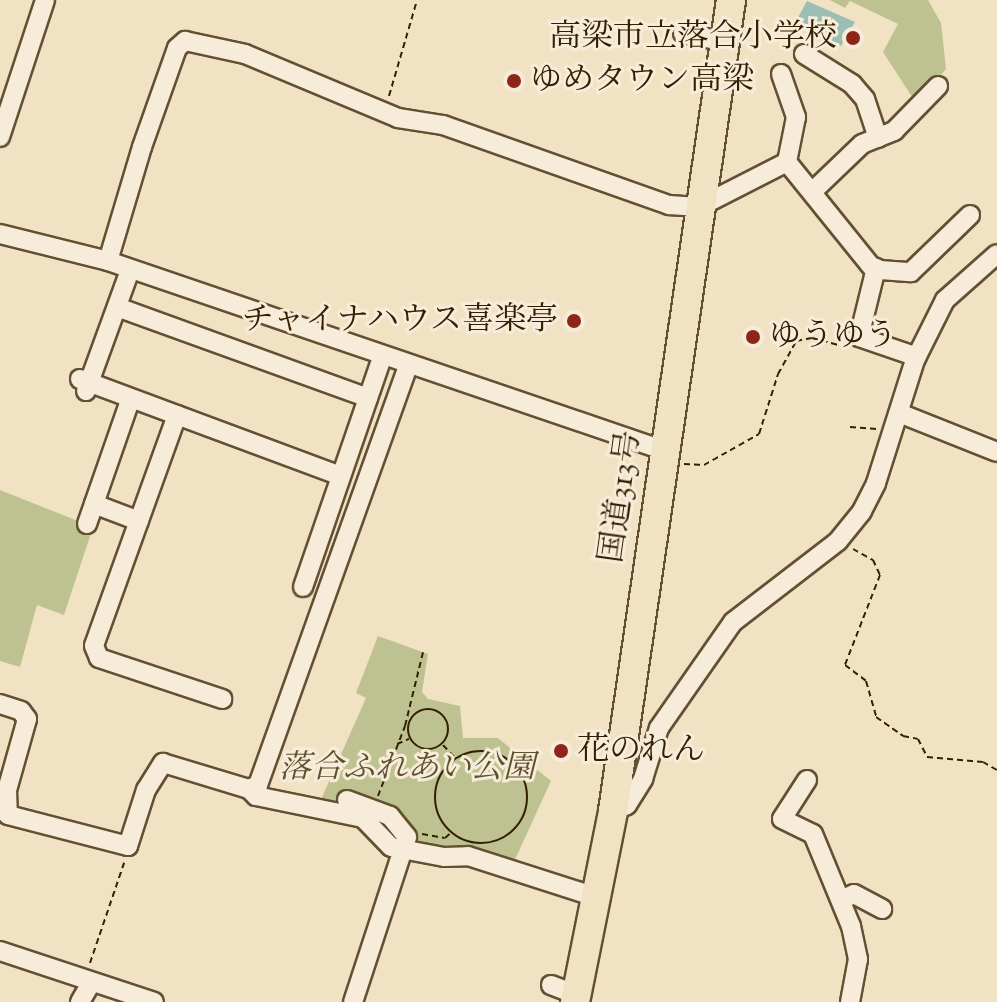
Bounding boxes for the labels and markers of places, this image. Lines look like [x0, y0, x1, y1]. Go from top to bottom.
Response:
place label: 高梁市立落合小学校 [549, 19, 837, 57]
marker: 高梁市立落合小学校 [844, 29, 862, 47]
place label: ゆめタウン高梁 [530, 62, 754, 100]
marker: ゆめタウン高梁 [505, 72, 523, 90]
place label: チャイナハウス喜楽亭 [238, 302, 558, 340]
marker: チャイナハウス喜楽亭 [565, 312, 583, 330]
place label: ゆうゆう [769, 318, 897, 356]
marker: ゆうゆう [744, 328, 762, 346]
place label: 花のれん [577, 732, 705, 770]
marker: 花のれん [552, 742, 570, 760]

